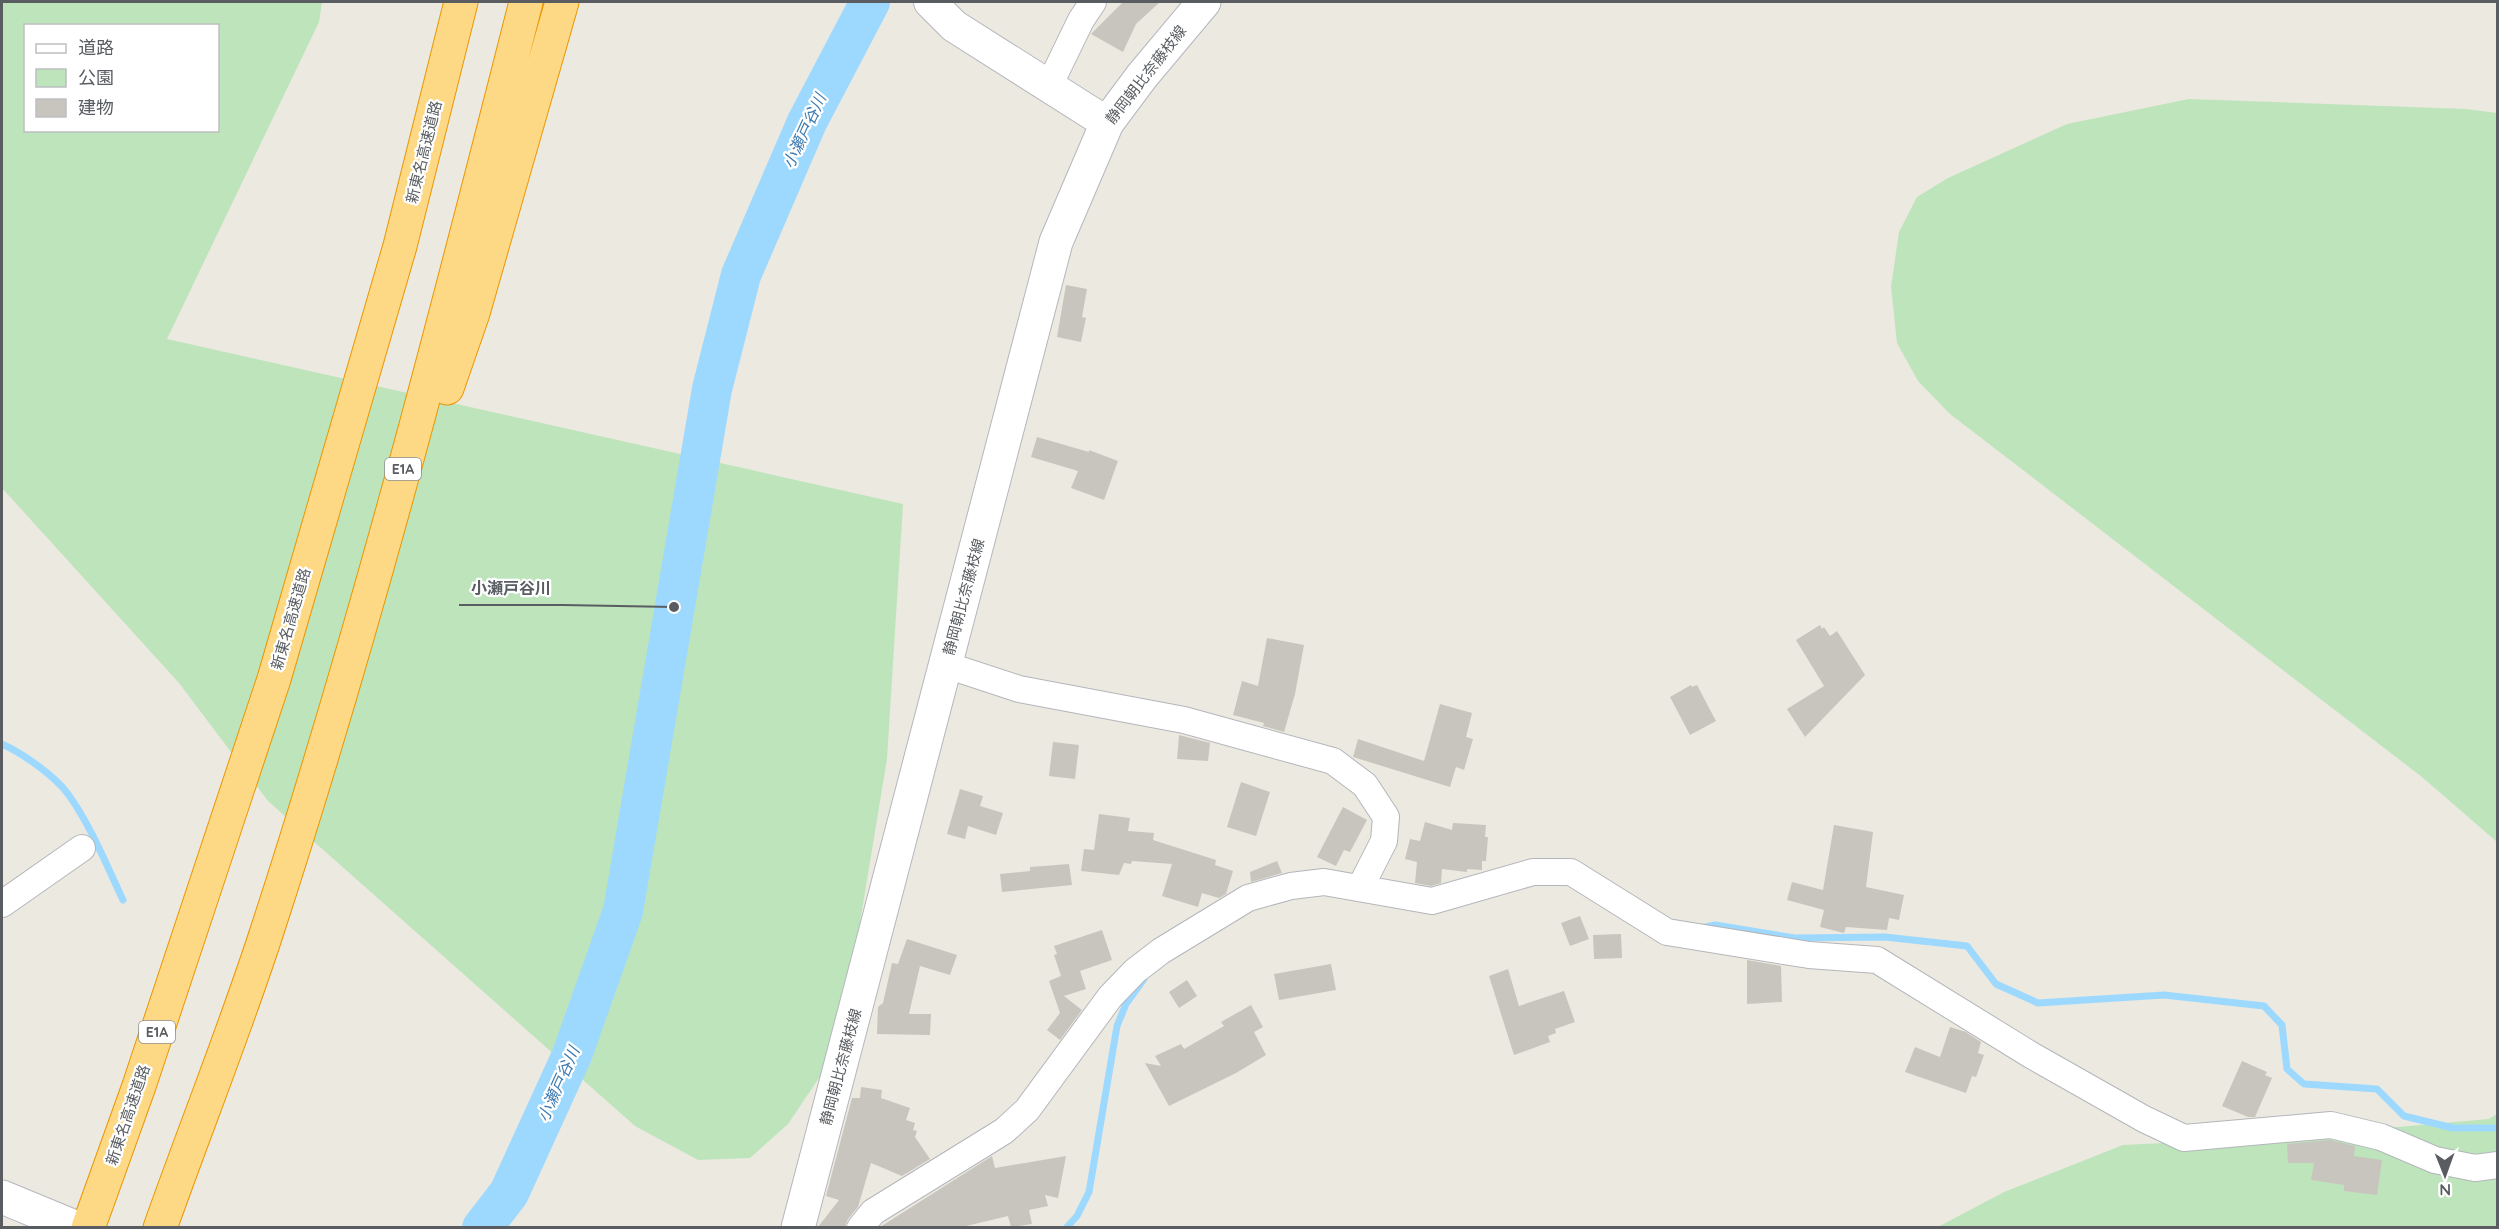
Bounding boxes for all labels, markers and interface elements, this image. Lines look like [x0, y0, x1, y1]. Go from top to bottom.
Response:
street label: 静岡朝比奈藤枝線 [1101, 22, 1190, 128]
legend [24, 24, 219, 132]
text: 道路 [78, 36, 114, 59]
text: 公園 [78, 66, 114, 89]
water label: 小瀬戸谷川 [778, 89, 831, 171]
text: 建物 [78, 96, 114, 119]
street label: 新東名高速道路 [402, 99, 445, 205]
road number: E1A [385, 458, 421, 480]
street label: 静岡朝比奈藤枝線 [939, 536, 988, 657]
street label: 新東名高速道路 [267, 566, 314, 672]
callout: 小瀬戸谷川 [459, 571, 563, 605]
text: 小瀬戸谷川 [471, 578, 551, 598]
street label: 静岡朝比奈藤枝線 [816, 1006, 865, 1127]
road number: E1A [139, 1021, 175, 1043]
water label: 小瀬戸谷川 [533, 1042, 584, 1125]
street label: 新東名高速道路 [101, 1062, 154, 1168]
north arrow [2415, 1145, 2475, 1205]
text: N [2439, 1180, 2451, 1200]

